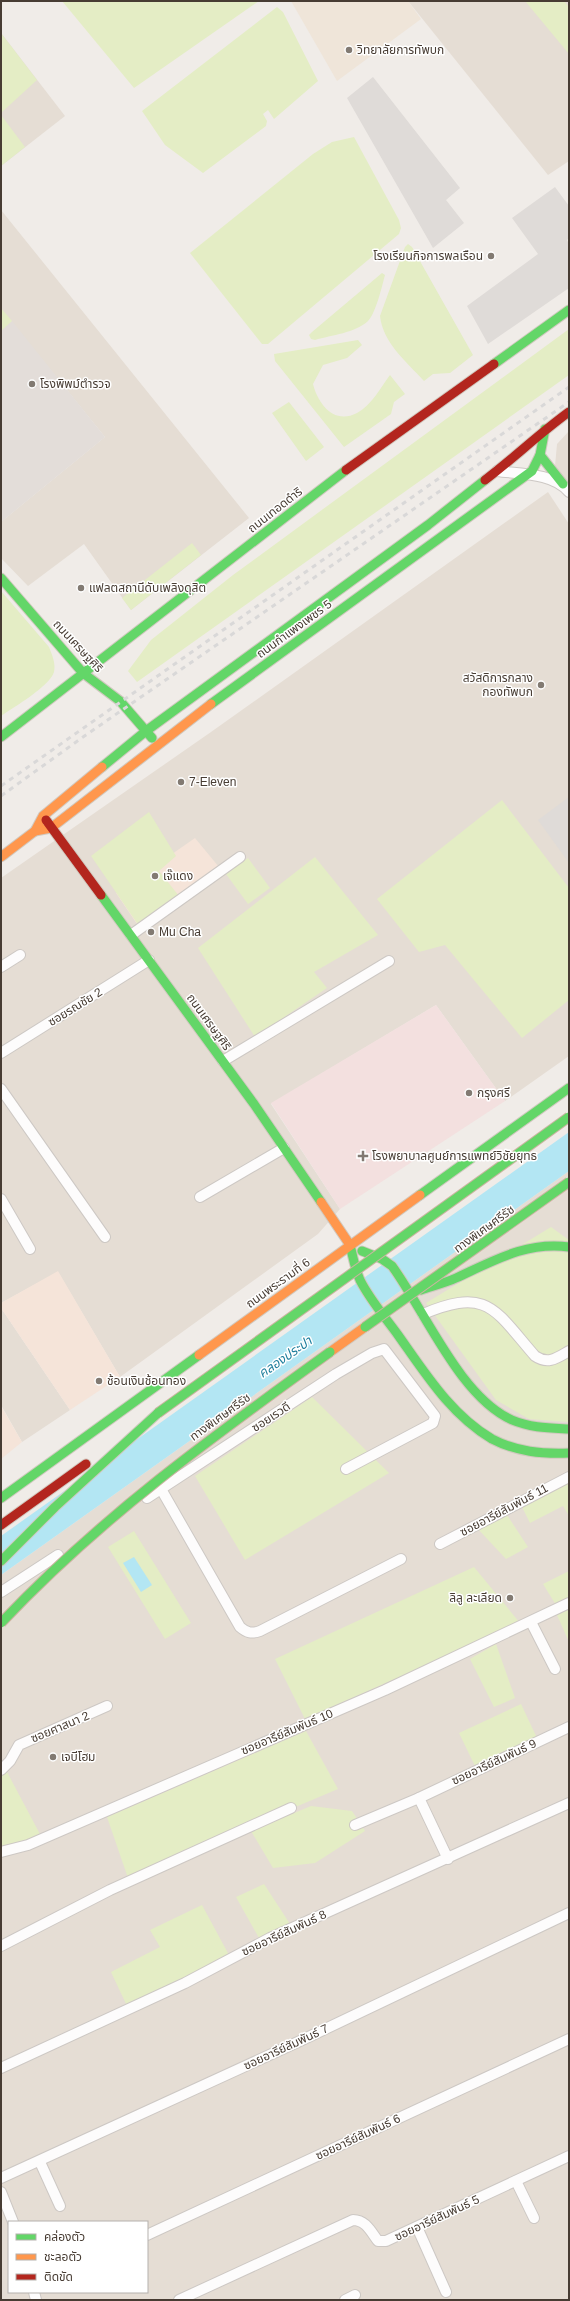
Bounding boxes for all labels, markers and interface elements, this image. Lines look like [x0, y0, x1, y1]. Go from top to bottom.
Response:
place label: วิทยาลัยการทัพบก [356, 43, 444, 57]
marker: วิทยาลัยการทัพบก [344, 45, 354, 55]
place label: โรงเรียนกิจการพลเรือน [373, 249, 483, 263]
marker: โรงเรียนกิจการพลเรือน [486, 251, 496, 261]
place label: โรงพิพม์ตำรวจ [40, 377, 111, 391]
marker: โรงพิพม์ตำรวจ [27, 379, 37, 389]
street label: ถนนเทอดดำริ [245, 484, 305, 536]
place label: แฟลตสถานีดับเพลิงดุสิต [89, 581, 206, 595]
marker: แฟลตสถานีดับเพลิงดุสิต [76, 583, 86, 593]
street label: ถนนกำแพงเพชร 5 [254, 597, 335, 661]
street label: ถนนเศรษฐศิริ [50, 617, 106, 675]
place label: สวัสดิการกลาง กองทัพบก [463, 671, 533, 699]
marker: สวัสดิการกลาง กองทัพบก [536, 680, 546, 690]
place label: 7-Eleven [189, 775, 236, 789]
marker: 7-Eleven [176, 777, 186, 787]
place label: เจ๊แดง [163, 869, 193, 883]
marker: เจ๊แดง [150, 871, 160, 881]
place label: Mu Cha [159, 925, 201, 939]
marker: Mu Cha [146, 927, 156, 937]
street label: ซอยรณชัย 2 [45, 985, 105, 1029]
street label: ถนนเศรษฐศิริ [184, 991, 234, 1053]
place label: กรุงศรี [477, 1086, 510, 1100]
marker: กรุงศรี [464, 1088, 474, 1098]
place label: โรงพยาบาลศูนย์การแพทย์วิชัยยุทธ [372, 1149, 537, 1163]
marker: โรงพยาบาลศูนย์การแพทย์วิชัยยุทธ [357, 1150, 369, 1162]
street label: ทางพิเศษศรีรัช [451, 1202, 517, 1256]
street label: ถนนพระรามที่ 6 [242, 1253, 313, 1311]
water label: คลองประปา [255, 1333, 315, 1381]
place label: ช้อนเงินช้อนทอง [107, 1374, 186, 1388]
marker: ช้อนเงินช้อนทอง [94, 1376, 104, 1386]
street label: ทางพิเศษศรีรัช [187, 1390, 253, 1444]
street label: ซอยเรวดี [249, 1399, 293, 1435]
street label: ซอยอารีย์สัมพันธ์ 11 [458, 1481, 551, 1539]
place label: ลิลู ละเลียด [449, 1591, 502, 1605]
marker: ลิลู ละเลียด [505, 1593, 515, 1603]
street label: ซอยอารีย์สัมพันธ์ 10 [239, 1706, 335, 1758]
street label: ซอยศาสนา 2 [29, 1708, 92, 1746]
street label: ซอยอารีย์สัมพันธ์ 9 [449, 1736, 539, 1788]
place label: เจบีโฮม [61, 1750, 96, 1764]
marker: เจบีโฮม [48, 1752, 58, 1762]
street label: ซอยอารีย์สัมพันธ์ 8 [239, 1907, 329, 1959]
street label: ซอยอารีย์สัมพันธ์ 7 [241, 2021, 331, 2073]
street label: ซอยอารีย์สัมพันธ์ 6 [313, 2111, 403, 2163]
street label: ซอยอารีย์สัมพันธ์ 5 [392, 2192, 482, 2244]
legend [8, 2221, 148, 2293]
text: คล่องตัว [44, 2230, 85, 2244]
text: ชะลอตัว [44, 2250, 82, 2264]
text: ติดขัด [44, 2270, 73, 2284]

